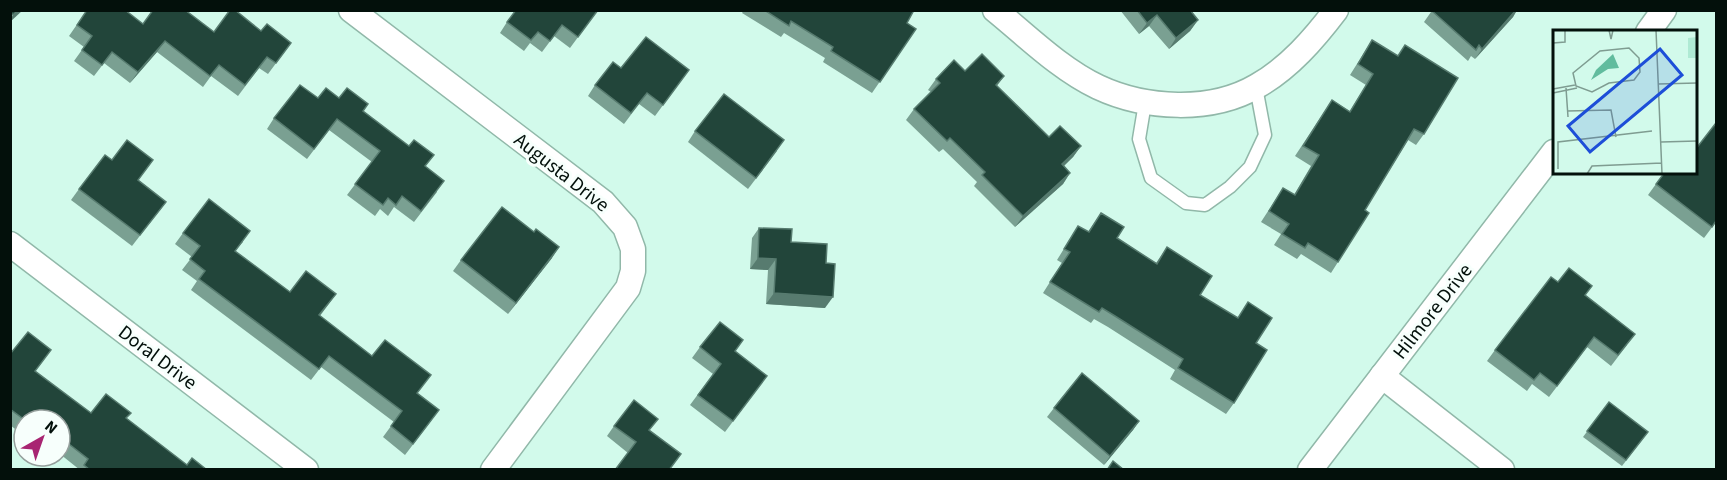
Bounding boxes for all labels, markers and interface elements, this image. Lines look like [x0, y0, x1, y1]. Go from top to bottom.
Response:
inset map [1553, 30, 1697, 174]
street label: Augusta Drive [508, 127, 615, 219]
street label: Hilmore Drive [1387, 258, 1479, 365]
street label: Doral Drive [112, 319, 203, 397]
north arrow [12, 408, 72, 468]
text: N [40, 415, 62, 439]

